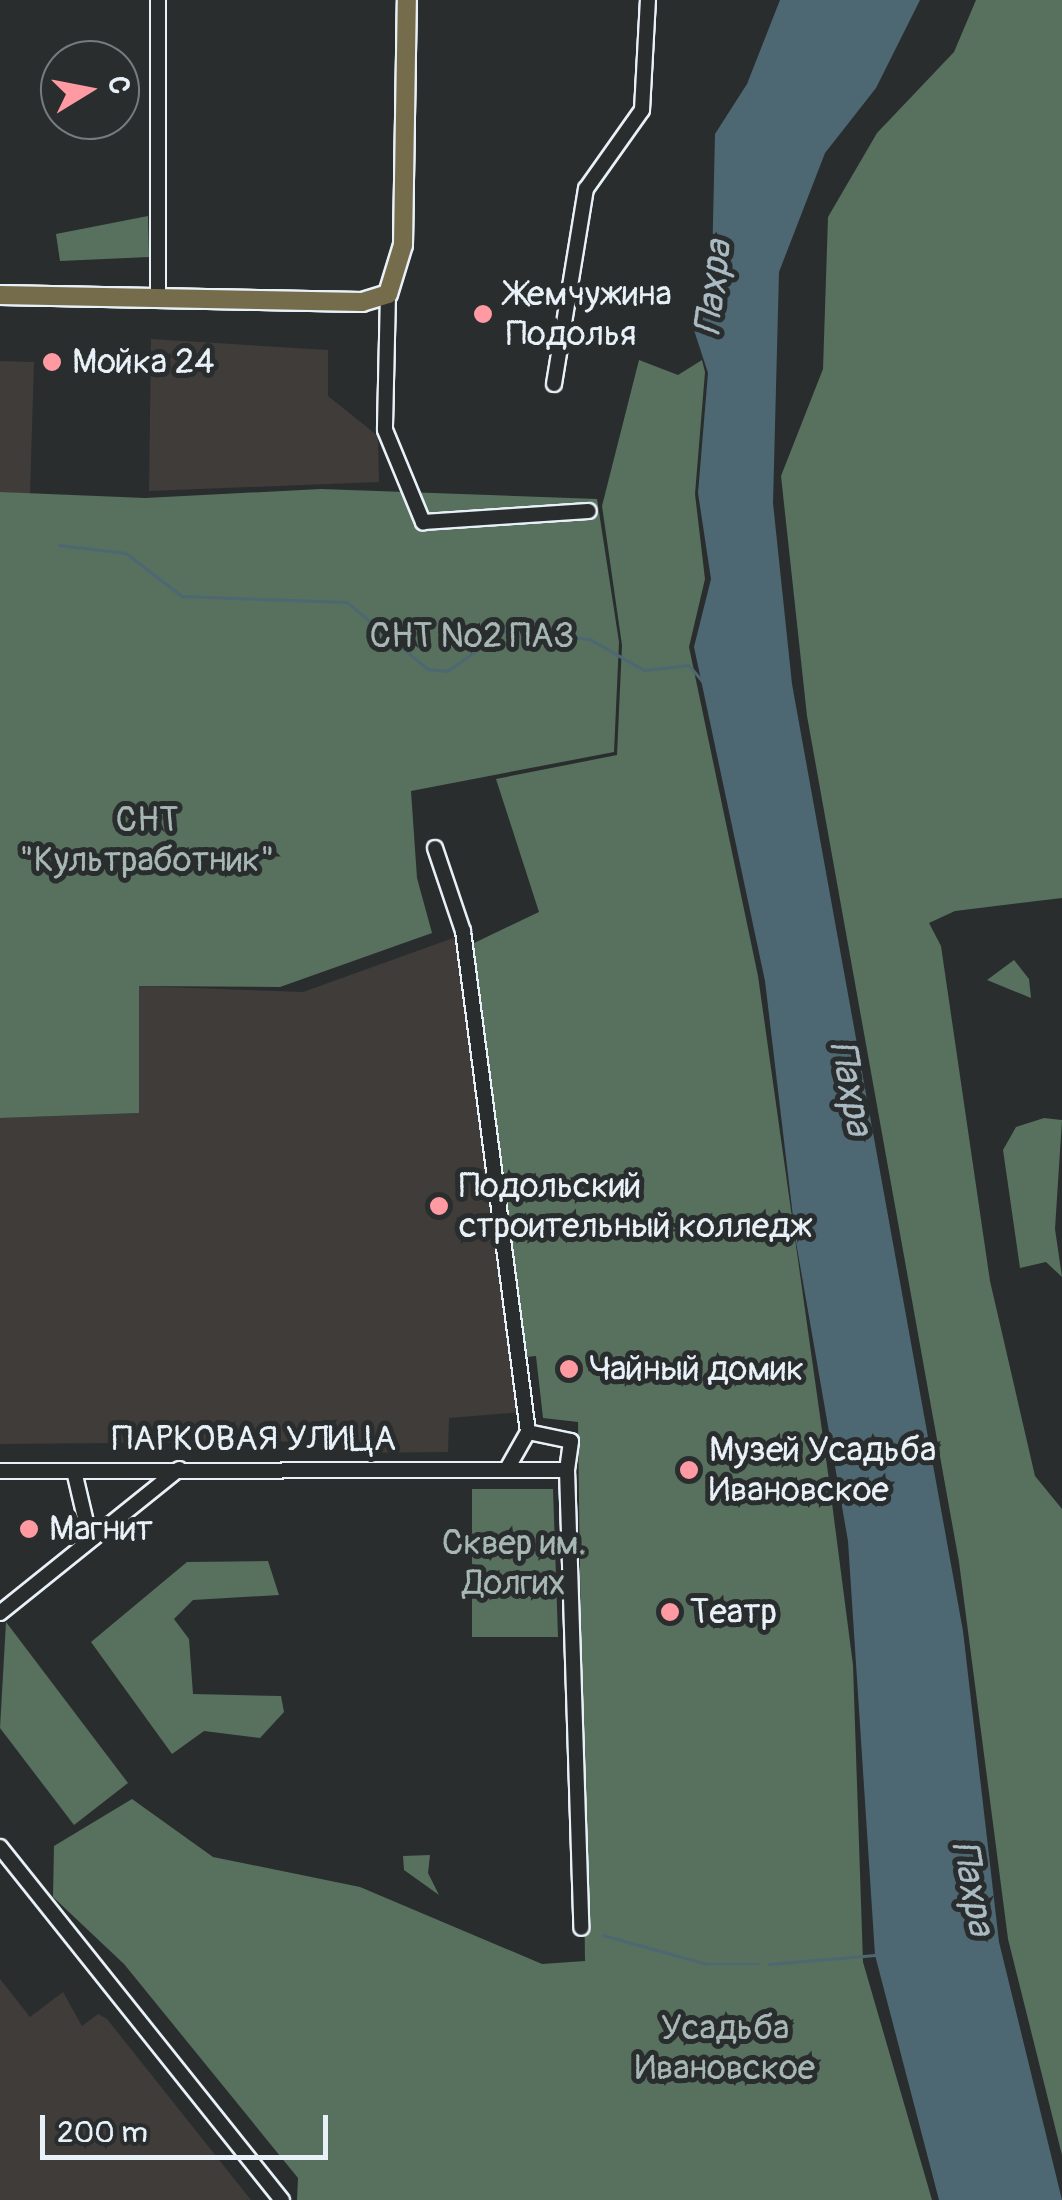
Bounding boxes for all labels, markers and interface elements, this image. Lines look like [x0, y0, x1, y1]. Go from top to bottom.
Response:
north arrow [40, 40, 140, 140]
text: С [99, 74, 137, 97]
water label: Пахра [686, 238, 742, 338]
place label: Жемчужина Подолья [506, 273, 672, 355]
marker: Жемчужина Подолья [470, 301, 496, 327]
place label: Мойка 24 [72, 341, 215, 383]
marker: Мойка 24 [41, 351, 63, 373]
park label: СНТ №2 ПАЗ [369, 615, 575, 657]
park label: СНТ "Культработник" [20, 799, 274, 881]
water label: Пахра [819, 1037, 881, 1139]
place label: Подольский строительный колледж [459, 1165, 812, 1247]
marker: Подольский строительный колледж [428, 1195, 450, 1217]
place label: Чайный домик [589, 1348, 804, 1390]
marker: Чайный домик [558, 1358, 580, 1380]
street label: ПАРКОВАЯ УЛИЦА [112, 1418, 396, 1460]
place label: Музей Усадьба Ивановское [709, 1429, 936, 1511]
marker: Музей Усадьба Ивановское [678, 1459, 700, 1481]
place label: Магнит [49, 1508, 153, 1550]
marker: Магнит [18, 1518, 40, 1540]
park label: Сквер им. Долгих [442, 1522, 586, 1604]
place label: Театр [690, 1591, 777, 1633]
marker: Театр [659, 1601, 681, 1623]
water label: Пахра [941, 1837, 1003, 1939]
park label: Усадьба Ивановское [635, 2007, 815, 2089]
scale bar [45, 2095, 332, 2157]
text: 200 m [57, 2114, 148, 2151]

